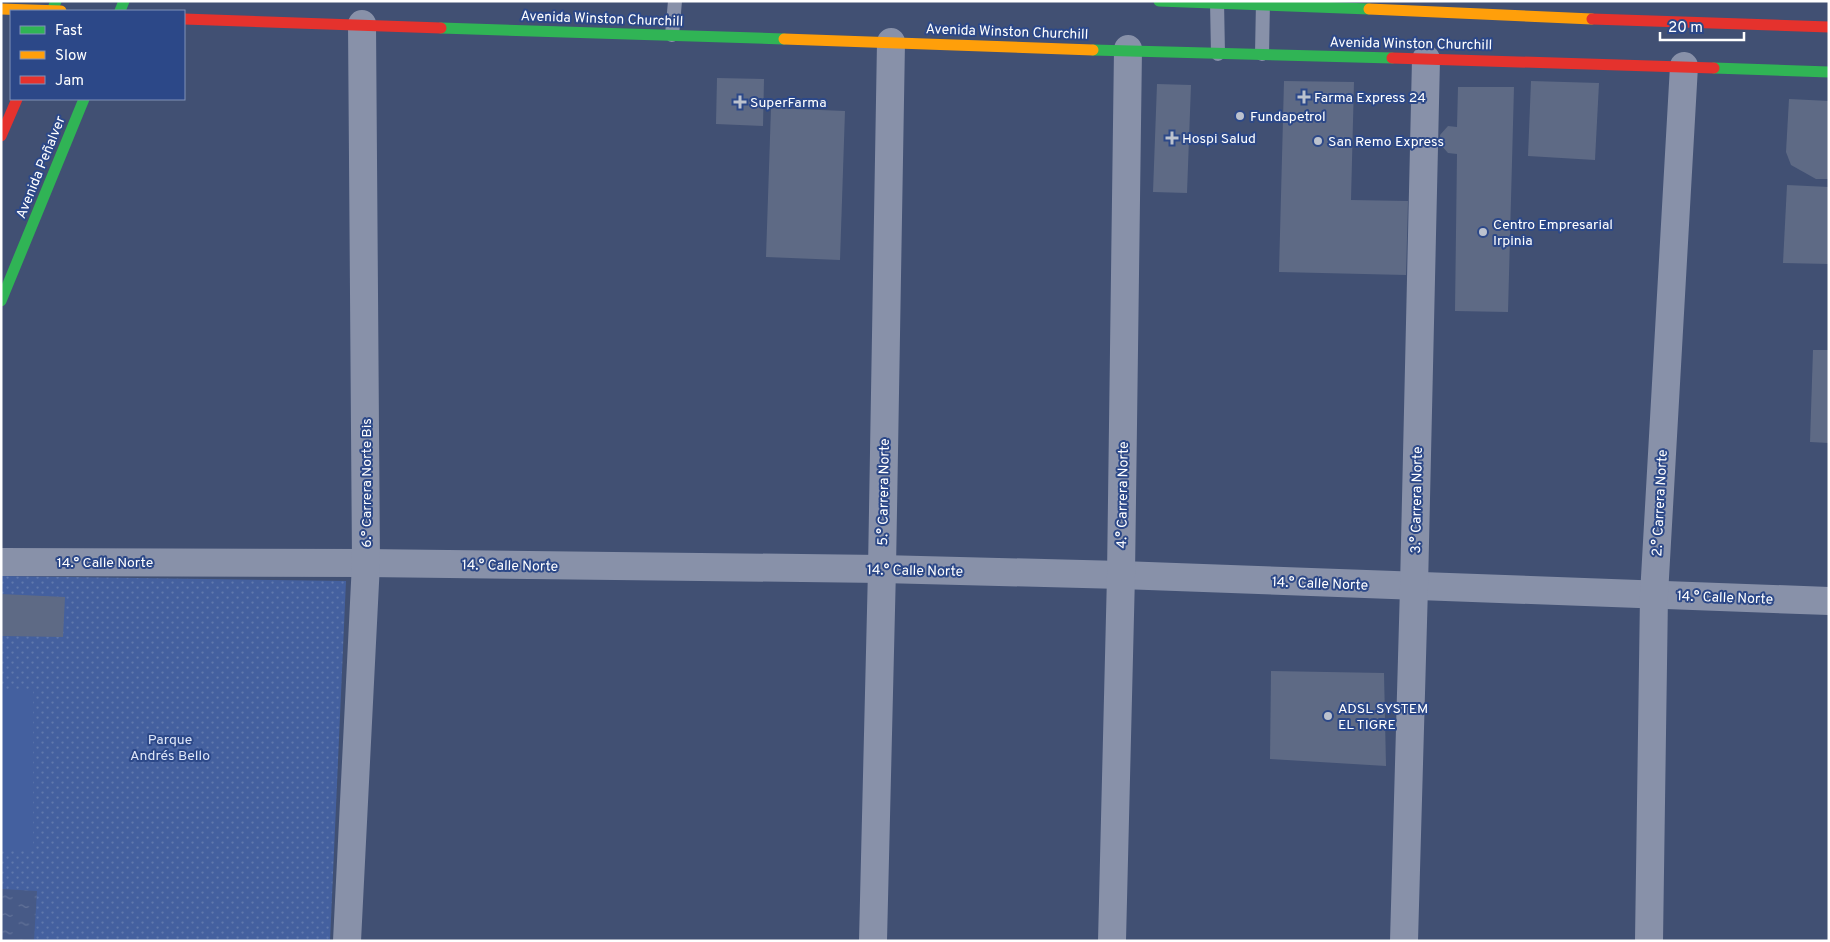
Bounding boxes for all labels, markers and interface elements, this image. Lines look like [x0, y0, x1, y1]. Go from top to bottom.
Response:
street label: Avenida Winston Churchill [520, 8, 684, 31]
legend [10, 10, 185, 100]
scale bar [1660, 10, 1744, 42]
text: 20 m [1668, 19, 1703, 38]
street label: Avenida Winston Churchill [925, 21, 1089, 44]
text: Fast [55, 22, 83, 41]
street label: Avenida Winston Churchill [1329, 35, 1492, 54]
text: Slow [55, 47, 87, 66]
text: Jam [55, 72, 84, 91]
place label: Farma Express 24 [1314, 90, 1426, 107]
marker: Farma Express 24 [1298, 91, 1310, 103]
place label: SuperFarma [750, 95, 827, 112]
marker: SuperFarma [734, 96, 746, 108]
place label: Fundapetrol [1250, 109, 1326, 126]
marker: Fundapetrol [1234, 110, 1246, 122]
street label: Avenida Peñalver [13, 113, 70, 221]
place label: Hospi Salud [1182, 131, 1256, 148]
marker: Hospi Salud [1166, 132, 1178, 144]
place label: San Remo Express [1328, 134, 1444, 151]
marker: San Remo Express [1312, 135, 1324, 147]
place label: Centro Empresarial Irpinia [1493, 217, 1613, 250]
marker: Centro Empresarial Irpinia [1477, 226, 1489, 238]
street label: 6.° Carrera Norte Bis [359, 418, 376, 548]
street label: 5.° Carrera Norte [875, 438, 894, 546]
street label: 4.° Carrera Norte [1114, 441, 1133, 549]
street label: 3.° Carrera Norte [1408, 446, 1427, 554]
street label: 2.° Carrera Norte [1649, 449, 1672, 557]
street label: 14.° Calle Norte [57, 555, 153, 572]
street label: 14.° Calle Norte [462, 557, 558, 576]
street label: 14.° Calle Norte [867, 562, 963, 581]
street label: 14.° Calle Norte [1271, 574, 1368, 595]
street label: 14.° Calle Norte [1676, 588, 1773, 609]
place label: ADSL SYSTEM EL TIGRE [1338, 701, 1428, 734]
marker: ADSL SYSTEM EL TIGRE [1322, 710, 1334, 722]
park label: Parque Andrés Bello [130, 732, 210, 765]

